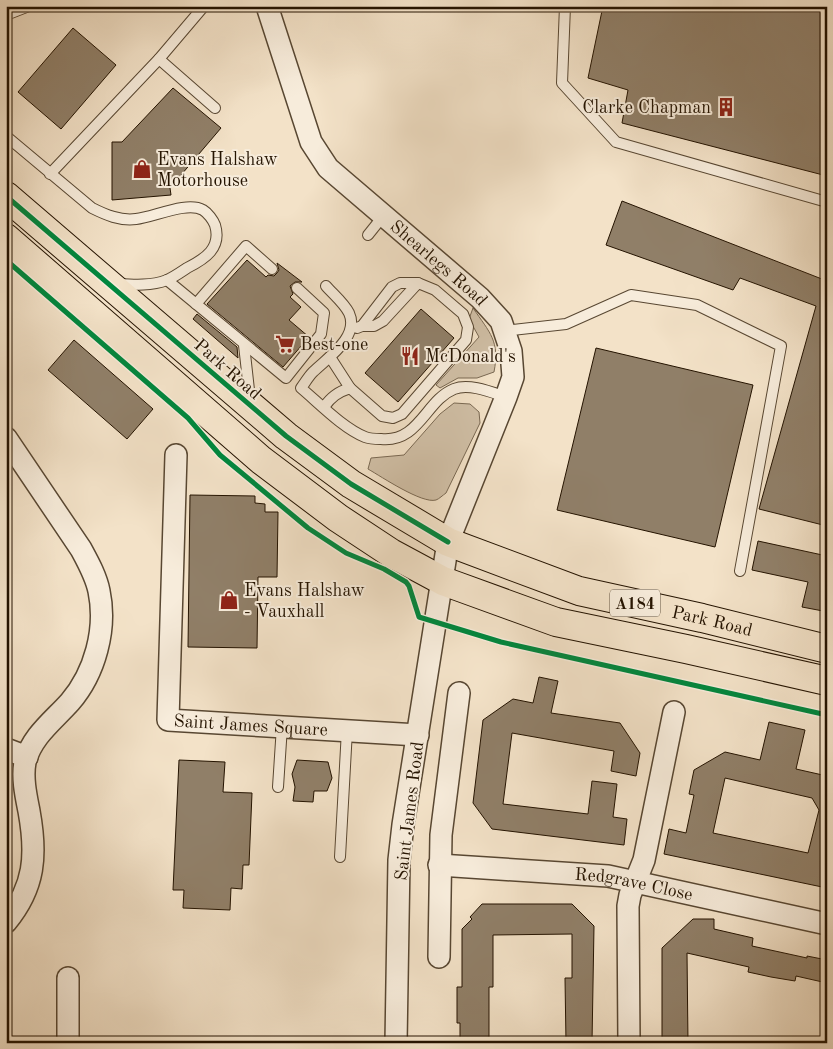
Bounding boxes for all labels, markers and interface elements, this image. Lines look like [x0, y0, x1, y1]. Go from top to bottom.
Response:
building icon: Clarke Chapman [715, 96, 737, 118]
place label: Clarke Chapman [582, 99, 711, 117]
place label: Evans Halshaw Motorhouse [157, 151, 278, 190]
shop icon: Evans Halshaw Motorhouse [131, 158, 153, 180]
street label: Shearlegs Road [386, 217, 490, 310]
supermarket icon: Best-one [274, 333, 296, 355]
street label: Park Road [190, 336, 264, 404]
place label: Best-one [300, 336, 368, 354]
restaurant icon: McDonald's [399, 345, 421, 367]
place label: McDonald's [425, 348, 516, 366]
place label: Evans Halshaw - Vauxhall [244, 582, 365, 621]
shop icon: Evans Halshaw - Vauxhall [218, 589, 240, 611]
road number: A184 [610, 590, 660, 616]
street label: Park Road [670, 604, 754, 640]
street label: Saint James Square [173, 712, 328, 740]
street label: Saint James Road [393, 740, 427, 882]
street label: Redgrave Close [574, 866, 694, 904]

